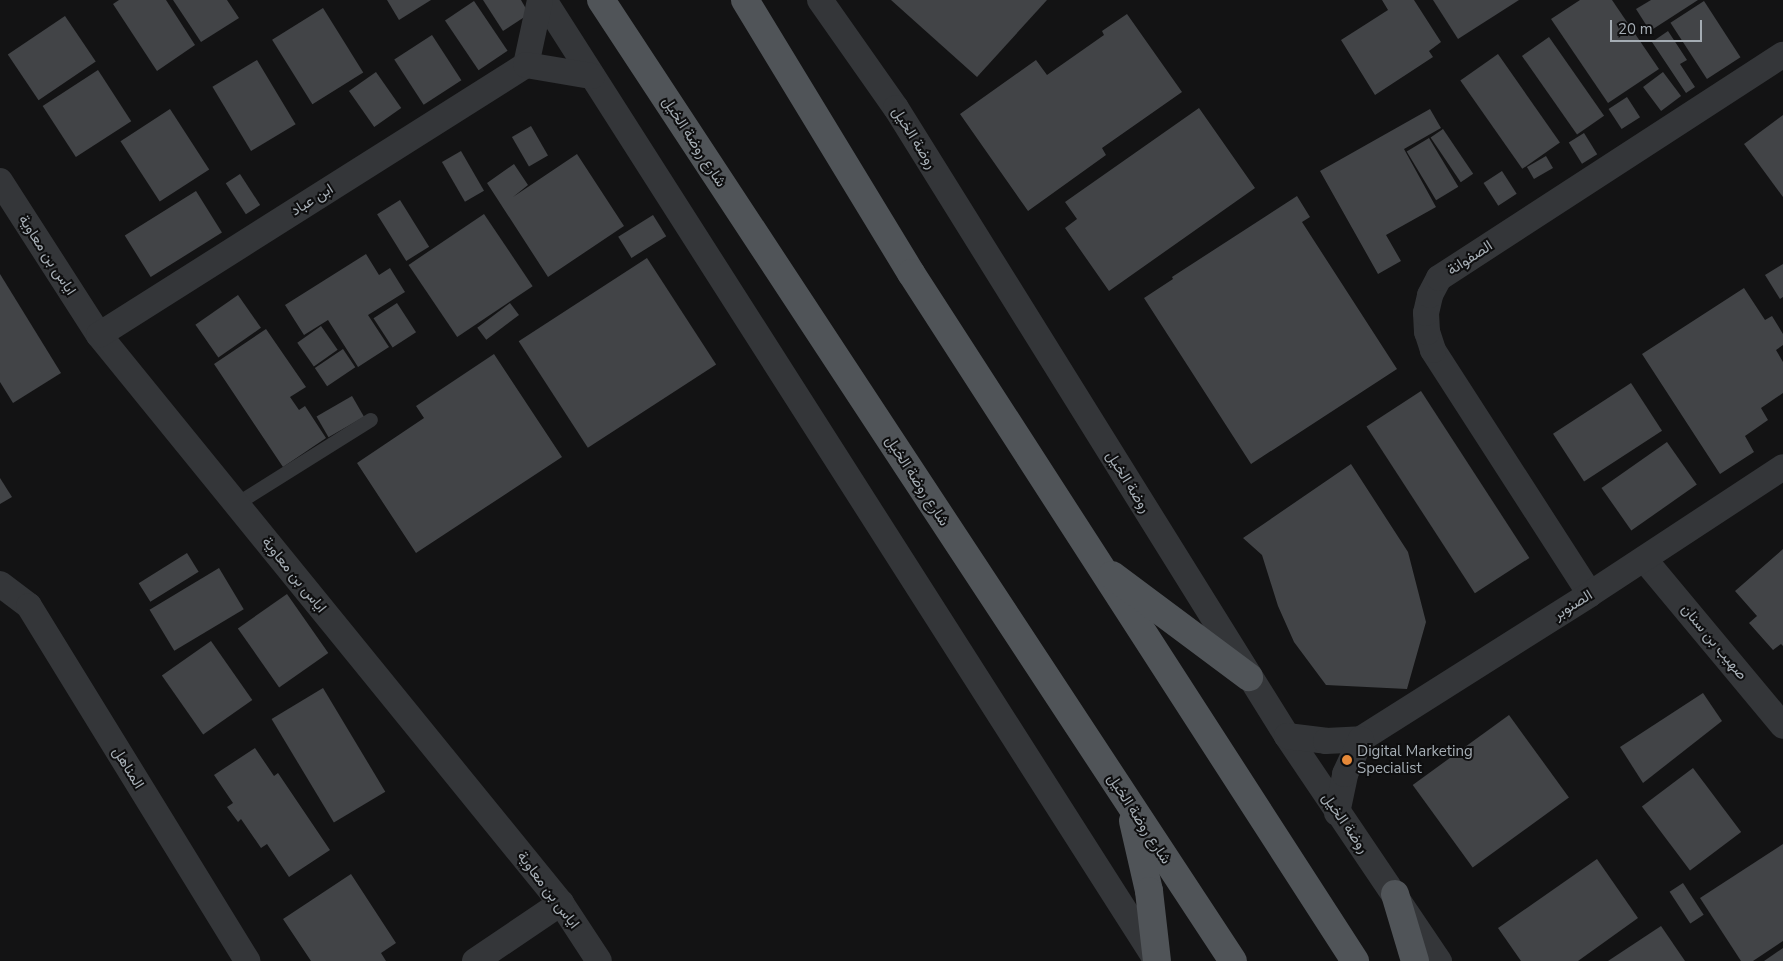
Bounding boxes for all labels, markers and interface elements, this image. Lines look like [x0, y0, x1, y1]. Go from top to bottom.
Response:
scale bar [1613, 10, 1706, 42]
text: 20 m [1618, 19, 1653, 39]
street label: شارع روضة الخيل [658, 94, 730, 190]
street label: روضة الخيل [888, 104, 940, 172]
street label: ابن عباد [287, 180, 337, 220]
street label: اياس بن معاوية [14, 211, 80, 299]
street label: الصفوانة [1444, 237, 1496, 279]
street label: شارع روضة الخيل [881, 433, 953, 529]
street label: روضة الخيل [1102, 448, 1154, 516]
street label: اياس بن معاوية [258, 533, 330, 617]
street label: الصنوبر [1550, 586, 1596, 624]
street label: صهيب بن سنان [1677, 600, 1751, 684]
place label: Digital Marketing Specialist [1357, 742, 1473, 777]
street label: المناهل [108, 744, 148, 792]
marker: Digital Marketing Specialist [1341, 754, 1353, 766]
street label: شارع روضة الخيل [1103, 771, 1175, 867]
street label: روضة الخيل [1318, 789, 1372, 857]
street label: اياس بن معاوية [513, 848, 583, 932]

